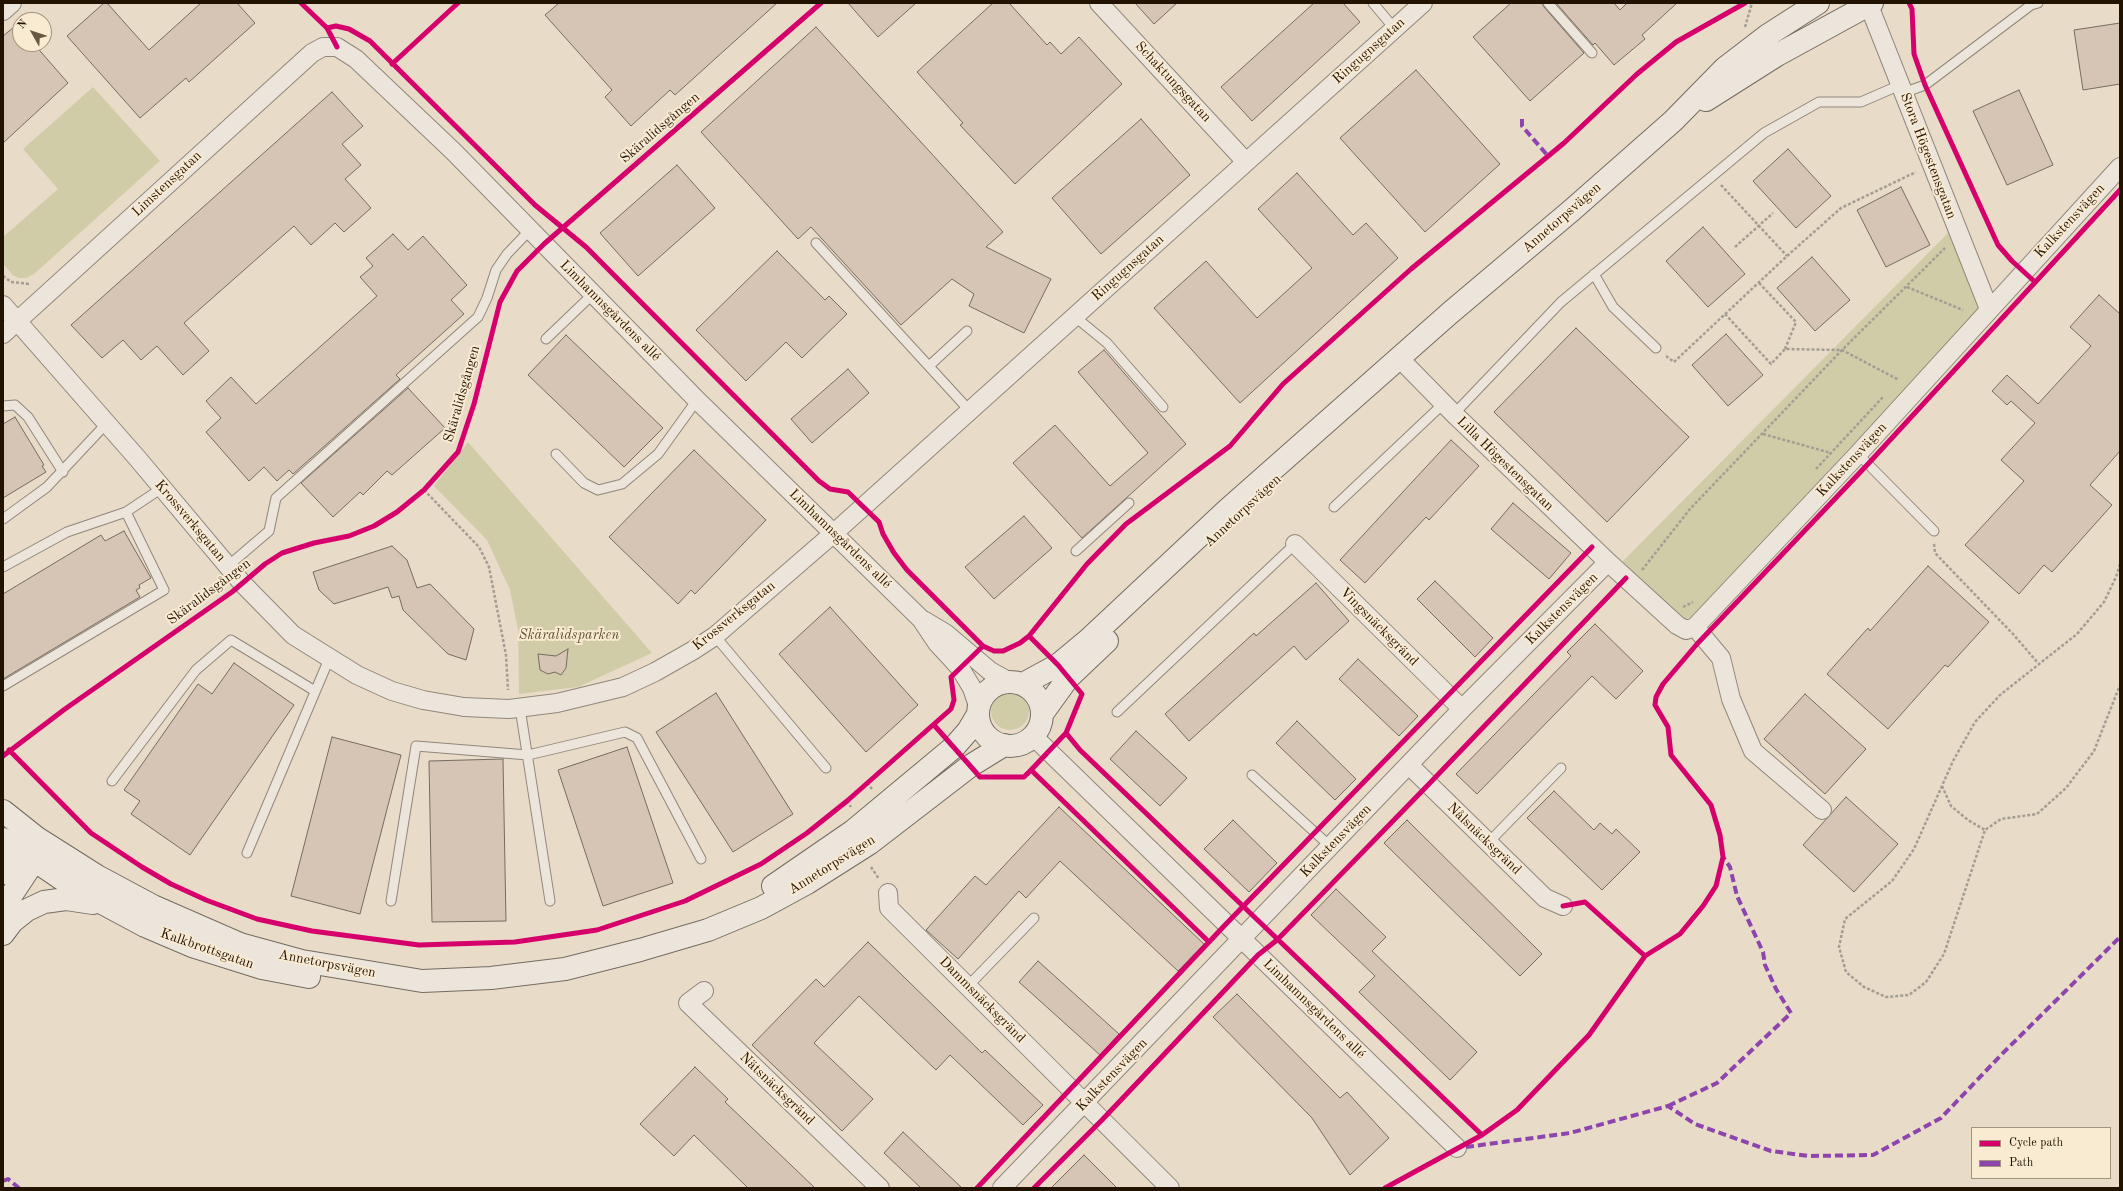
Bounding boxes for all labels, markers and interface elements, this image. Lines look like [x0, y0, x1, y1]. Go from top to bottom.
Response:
north arrow [12, 12, 52, 52]
street label: Ringugnsgatan [1329, 14, 1409, 88]
text: N [16, 18, 30, 31]
street label: Schaktungsgatan [1131, 38, 1215, 126]
street label: Skäralidsgången [617, 89, 703, 167]
street label: Stora Högestensgatan [1896, 90, 1960, 222]
street label: Limstensgatan [129, 147, 205, 221]
street label: Annetorpsvägen [1519, 179, 1605, 257]
street label: Kalkstensvägen [2031, 180, 2109, 262]
street label: Ringugnsgatan [1088, 231, 1168, 305]
street label: Limhamnsgårdens allé [556, 257, 664, 365]
street label: Skäralidsgången [440, 344, 484, 444]
street label: Lilla Högestensgatan [1453, 413, 1557, 515]
street label: Kalkstensvägen [1813, 419, 1891, 501]
street label: Annetorpsvägen [1201, 471, 1285, 551]
street label: Krossverksgatan [151, 477, 229, 565]
street label: Limhamnsgårdens allé [785, 486, 895, 592]
street label: Skäralidsgången [164, 555, 254, 629]
street label: Kalkstensvägen [1522, 569, 1602, 649]
street label: Krossverksgatan [689, 578, 779, 654]
street label: Vingsnäcksgränd [1336, 584, 1422, 670]
park label: Skäralidsparken [519, 627, 619, 643]
street label: Nålsnäcksgränd [1443, 799, 1525, 879]
street label: Kalkstensvägen [1297, 801, 1375, 881]
street label: Annetorpsvägen [786, 832, 878, 898]
street label: Kalkbrottsgatan [158, 925, 256, 973]
street label: Annetorpsvägen [277, 946, 377, 982]
street label: Dammsnäcksgränd [935, 953, 1029, 1047]
street label: Limhamnsgårdens allé [1259, 956, 1369, 1062]
street label: Kalkstensvägen [1073, 1035, 1151, 1115]
street label: Nätsnäcksgränd [736, 1049, 818, 1129]
legend [1971, 1127, 2111, 1179]
text: Cycle path [2009, 1137, 2063, 1149]
text: Path [2009, 1157, 2033, 1169]

